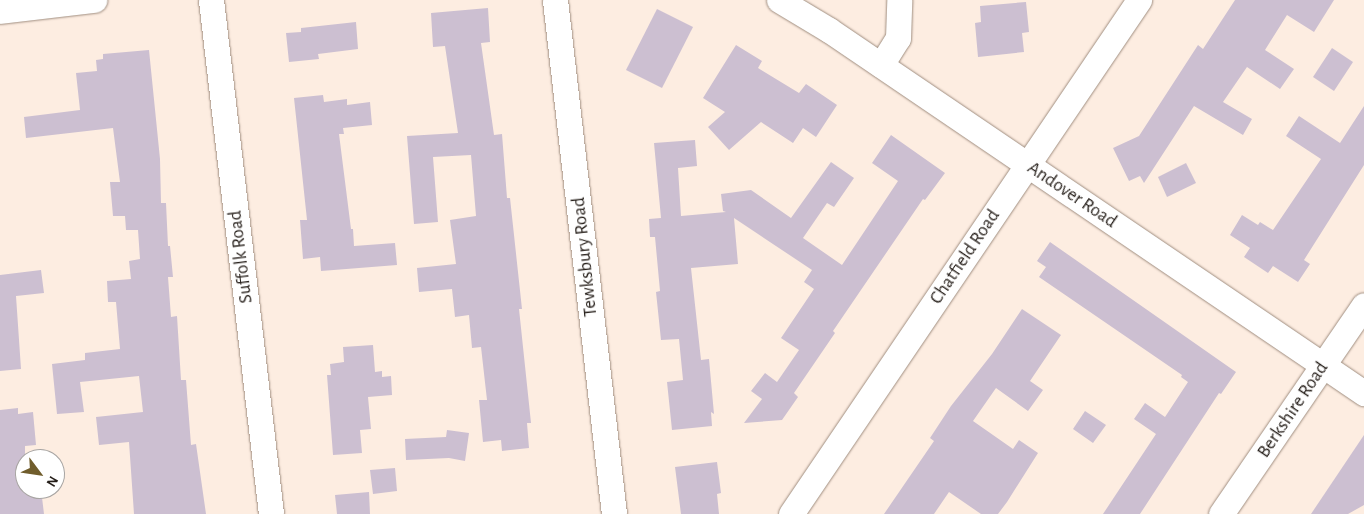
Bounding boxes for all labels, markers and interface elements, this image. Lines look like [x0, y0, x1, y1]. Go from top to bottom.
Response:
street label: Andover Road [1023, 157, 1121, 233]
street label: Tewksbury Road [567, 196, 603, 318]
street label: Chatfield Road [925, 205, 1005, 309]
street label: Suffolk Road [224, 209, 258, 305]
street label: Berkshire Road [1253, 358, 1333, 462]
north arrow [15, 449, 65, 499]
text: N [43, 473, 61, 489]

